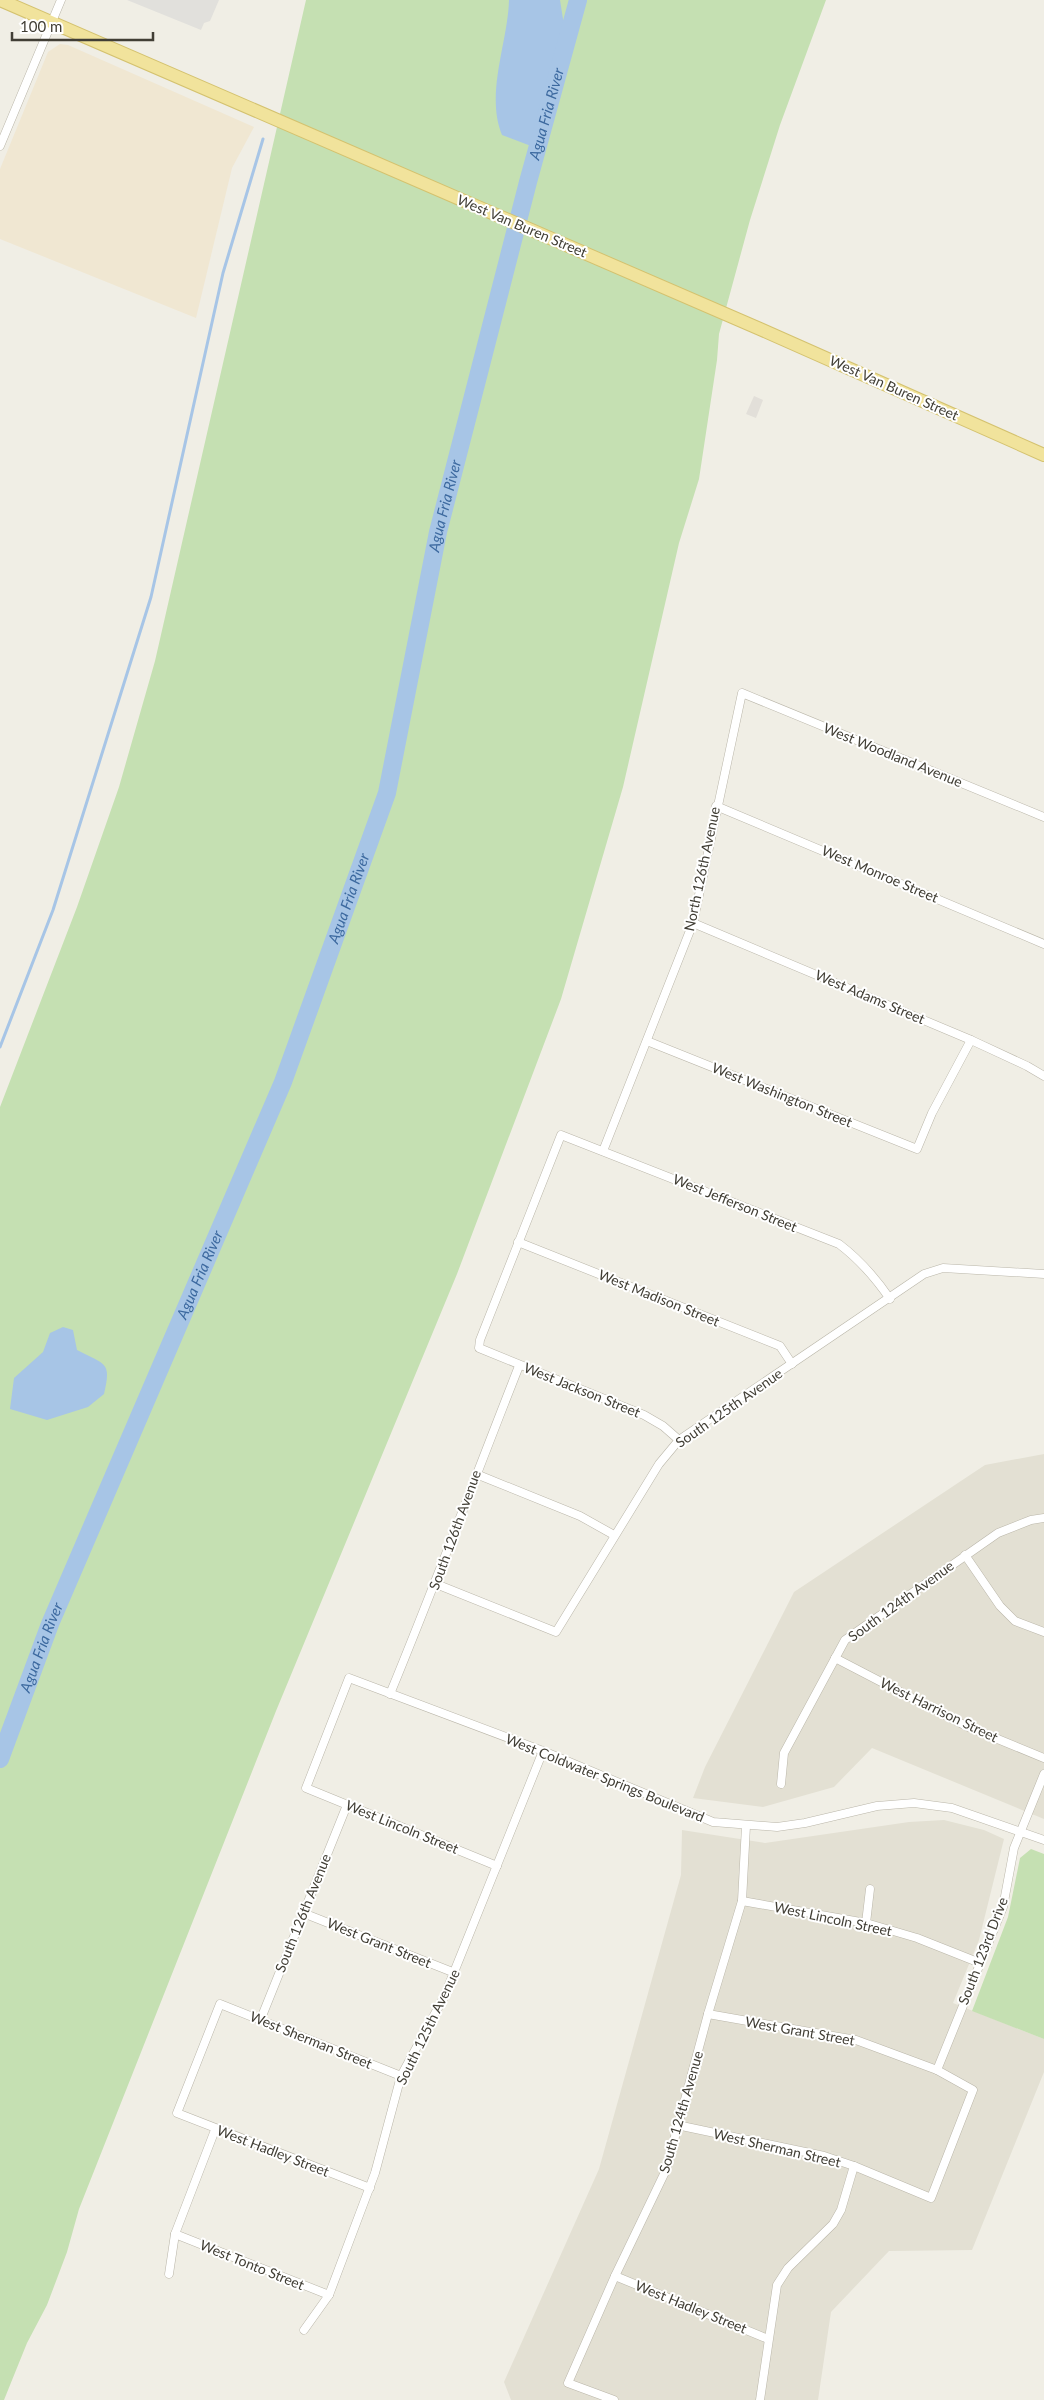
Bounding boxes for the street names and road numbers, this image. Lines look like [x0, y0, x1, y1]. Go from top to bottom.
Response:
street label: West Van Buren Street [455, 191, 590, 261]
street label: West Van Buren Street [827, 351, 961, 424]
street label: West Woodland Avenue [821, 719, 965, 790]
street label: North 126th Avenue [680, 805, 723, 933]
street label: West Monroe Street [819, 841, 941, 906]
street label: West Adams Street [813, 966, 928, 1027]
street label: West Washington Street [710, 1059, 855, 1130]
street label: West Jefferson Street [671, 1170, 800, 1235]
street label: West Madison Street [596, 1265, 722, 1330]
street label: West Jackson Street [522, 1358, 643, 1421]
street label: South 125th Avenue [672, 1364, 785, 1451]
street label: South 126th Avenue [425, 1468, 484, 1592]
street label: South 124th Avenue [845, 1557, 957, 1645]
street label: West Harrison Street [878, 1674, 1001, 1745]
street label: West Coldwater Springs Boulevard [503, 1730, 707, 1825]
street label: West Lincoln Street [343, 1796, 461, 1857]
street label: South 126th Avenue [271, 1851, 334, 1975]
street label: South 123rd Drive [954, 1895, 1011, 2007]
street label: West Lincoln Street [773, 1898, 894, 1939]
street label: West Grant Street [325, 1914, 434, 1971]
street label: South 125th Avenue [392, 1966, 463, 2087]
street label: West Sherman Street [248, 2007, 375, 2072]
street label: West Grant Street [744, 2012, 856, 2049]
street label: South 124th Avenue [655, 2049, 706, 2175]
street label: West Hadley Street [215, 2121, 332, 2180]
street label: West Sherman Street [712, 2125, 842, 2170]
street label: West Tonto Street [198, 2236, 307, 2293]
street label: West Hadley Street [633, 2276, 749, 2337]

